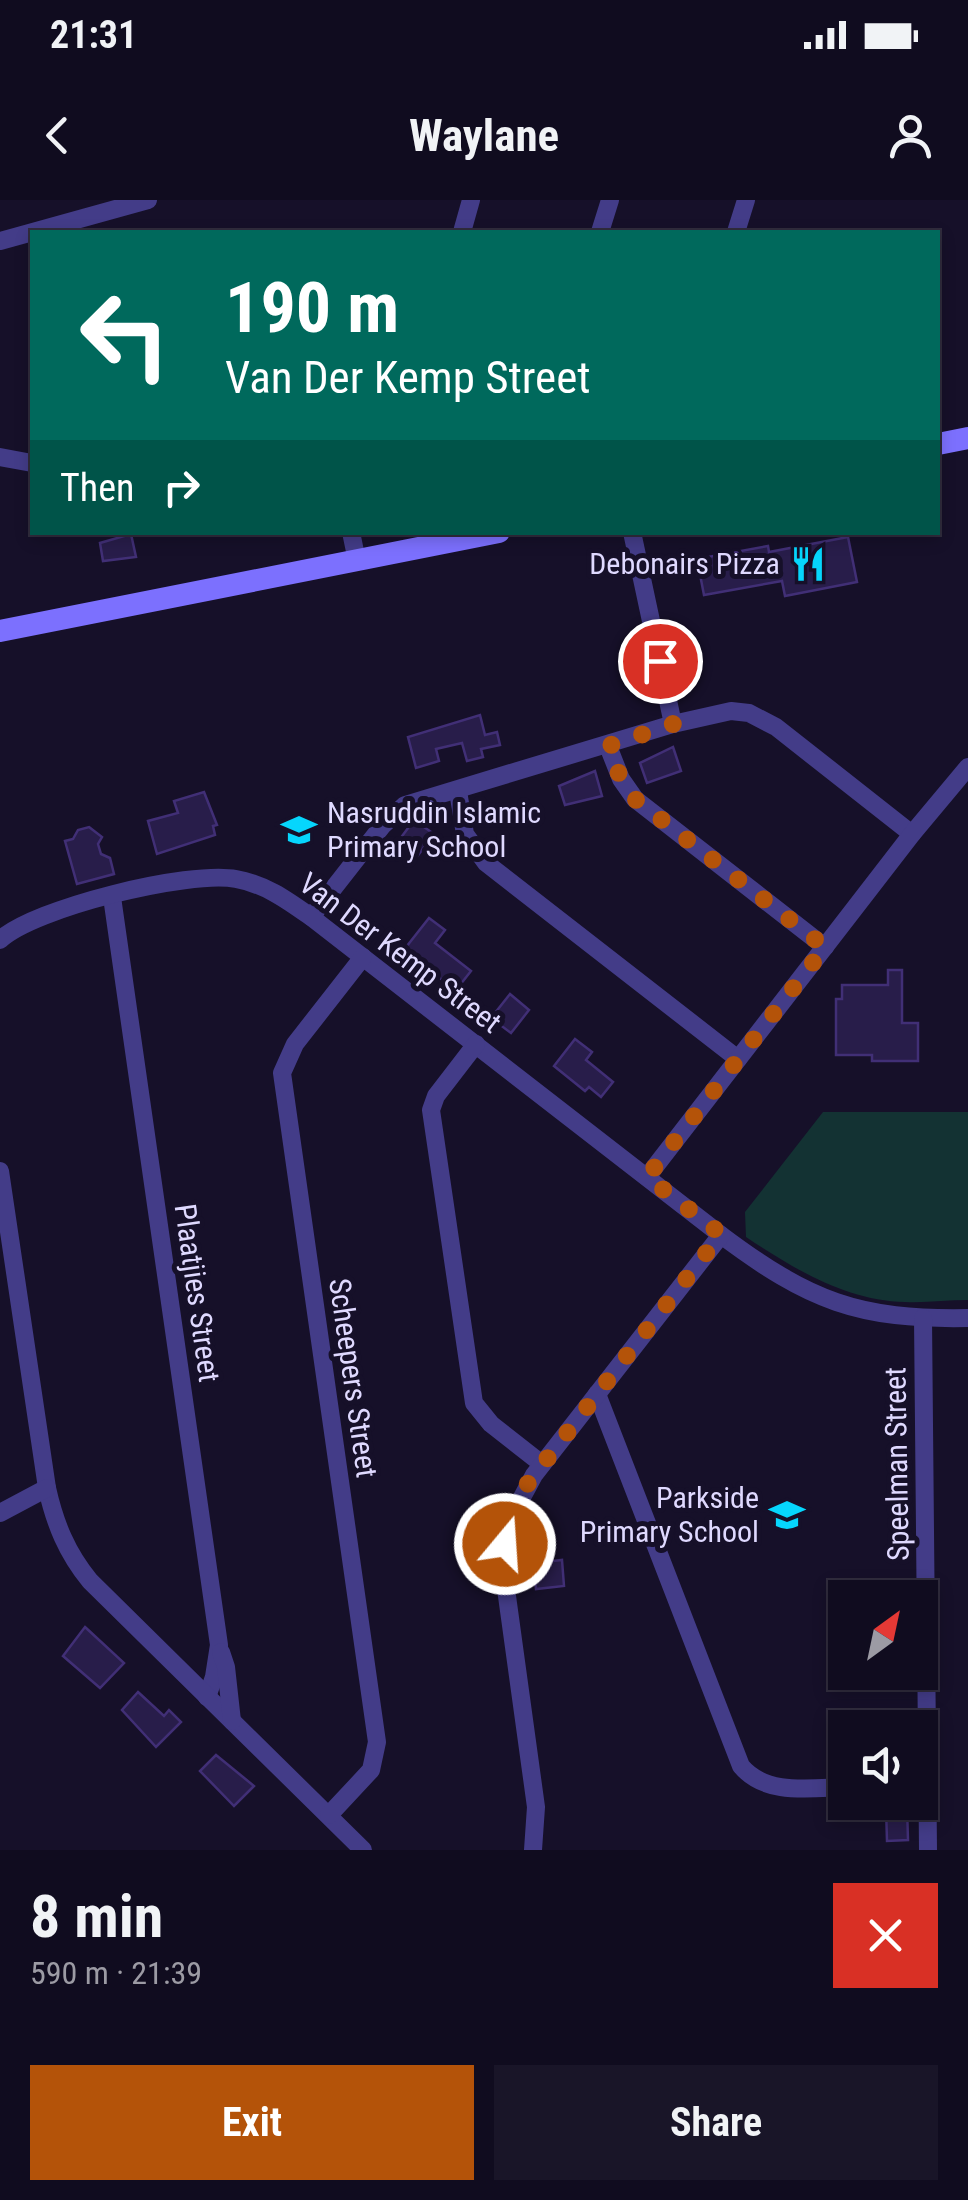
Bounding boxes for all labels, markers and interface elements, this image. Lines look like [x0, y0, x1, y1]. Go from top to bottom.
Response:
text: 21:31 [50, 13, 137, 57]
icon: back [30, 108, 85, 163]
icon: person [883, 108, 938, 163]
text: Waylane [409, 109, 559, 162]
text: 190 m [225, 267, 399, 349]
icon: left [60, 270, 190, 400]
text: Van Der Kemp Street [225, 351, 591, 404]
icon: right [154, 460, 209, 515]
text: Then [60, 466, 134, 510]
restaurant icon: Debonairs Pizza [789, 545, 827, 583]
place label: Debonairs Pizza [589, 546, 780, 581]
pin [618, 619, 703, 704]
icon: arrive [633, 634, 688, 689]
place label: Nasruddin Islamic Primary School [327, 795, 541, 864]
school or university icon: Nasruddin Islamic Primary School [280, 811, 318, 849]
street label: Van Der Kemp Street [292, 865, 508, 1040]
street label: Plaatjies Street [168, 1202, 227, 1384]
street label: Scheepers Street [322, 1276, 385, 1480]
street label: Speelman Street [877, 1367, 916, 1561]
place label: Parkside Primary School [580, 1480, 759, 1549]
position arrow [453, 1492, 557, 1596]
school or university icon: Parkside Primary School [768, 1496, 806, 1534]
north arrow [828, 1580, 938, 1690]
map controls [828, 1580, 938, 1820]
button: sound [828, 1710, 938, 1820]
text: 8 min [30, 1881, 163, 1952]
button: close [833, 1883, 938, 1988]
text: 590 m · 21:39 [30, 1954, 202, 1992]
button: Exit [30, 2065, 474, 2180]
button: Share [494, 2065, 938, 2180]

